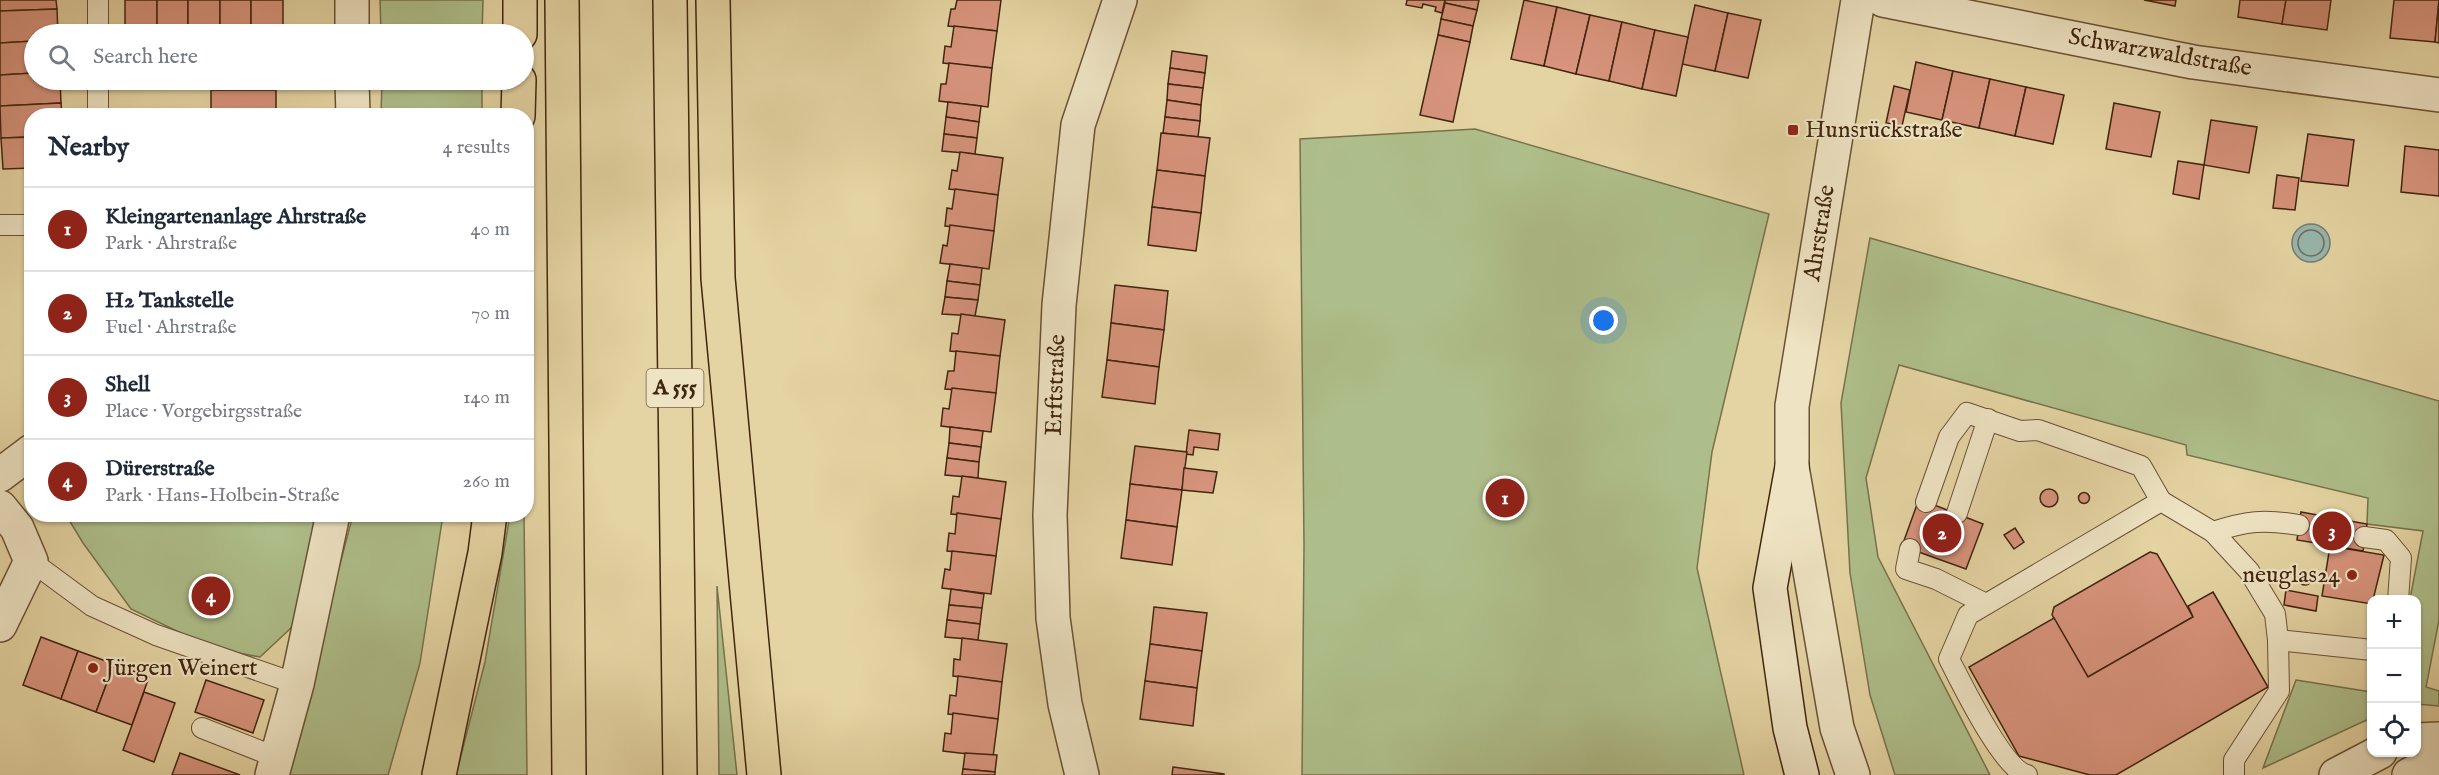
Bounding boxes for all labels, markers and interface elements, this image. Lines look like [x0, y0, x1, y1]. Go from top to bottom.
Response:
street label: Schwarzwaldstraße [2066, 22, 2254, 84]
search box [24, 24, 534, 90]
icon: search [45, 41, 78, 74]
text: Search here [93, 43, 198, 71]
place label: Hunsrückstraße [1805, 115, 1963, 146]
marker: Hunsrückstraße [1786, 123, 1800, 137]
text: Nearby [48, 131, 129, 164]
text: 4 results [443, 135, 510, 160]
street label: Ahrstraße [1797, 183, 1843, 284]
text: Kleingartenanlage Ahrstraße [105, 203, 366, 231]
text: 1 [64, 217, 71, 242]
text: 40 m [471, 217, 510, 242]
text: Park · Ahrstraße [105, 231, 237, 256]
text: H2 Tankstelle [105, 287, 234, 315]
text: 2 [63, 301, 72, 326]
text: 70 m [471, 301, 510, 326]
your location [1589, 306, 1618, 335]
text: Fuel · Ahrstraße [105, 315, 237, 340]
street label: Erftstraße [1039, 334, 1073, 436]
road number: A 555 [646, 369, 704, 407]
text: Shell [105, 371, 150, 399]
text: 3 [64, 385, 71, 410]
text: 140 m [463, 385, 510, 410]
text: Place · Vorgebirgsstraße [105, 399, 302, 424]
text: Dürerstraße [105, 455, 215, 483]
text: 4 [63, 469, 72, 494]
text: 260 m [463, 469, 510, 494]
pin: 1 [1486, 476, 1524, 520]
text: Park · Hans-Holbein-Straße [105, 483, 340, 508]
pin: 3 [2312, 508, 2352, 554]
pin: 2 [1922, 510, 1962, 556]
place label: neuglas24 [2242, 560, 2340, 591]
marker: neuglas24 [2345, 568, 2359, 582]
pin: 4 [192, 574, 230, 618]
map controls [2367, 595, 2421, 757]
button: + [2367, 595, 2421, 649]
button: − [2367, 649, 2421, 703]
place label: Jürgen Weinert [102, 653, 257, 684]
marker: Jürgen Weinert [86, 661, 100, 675]
button: locate [2367, 703, 2421, 757]

